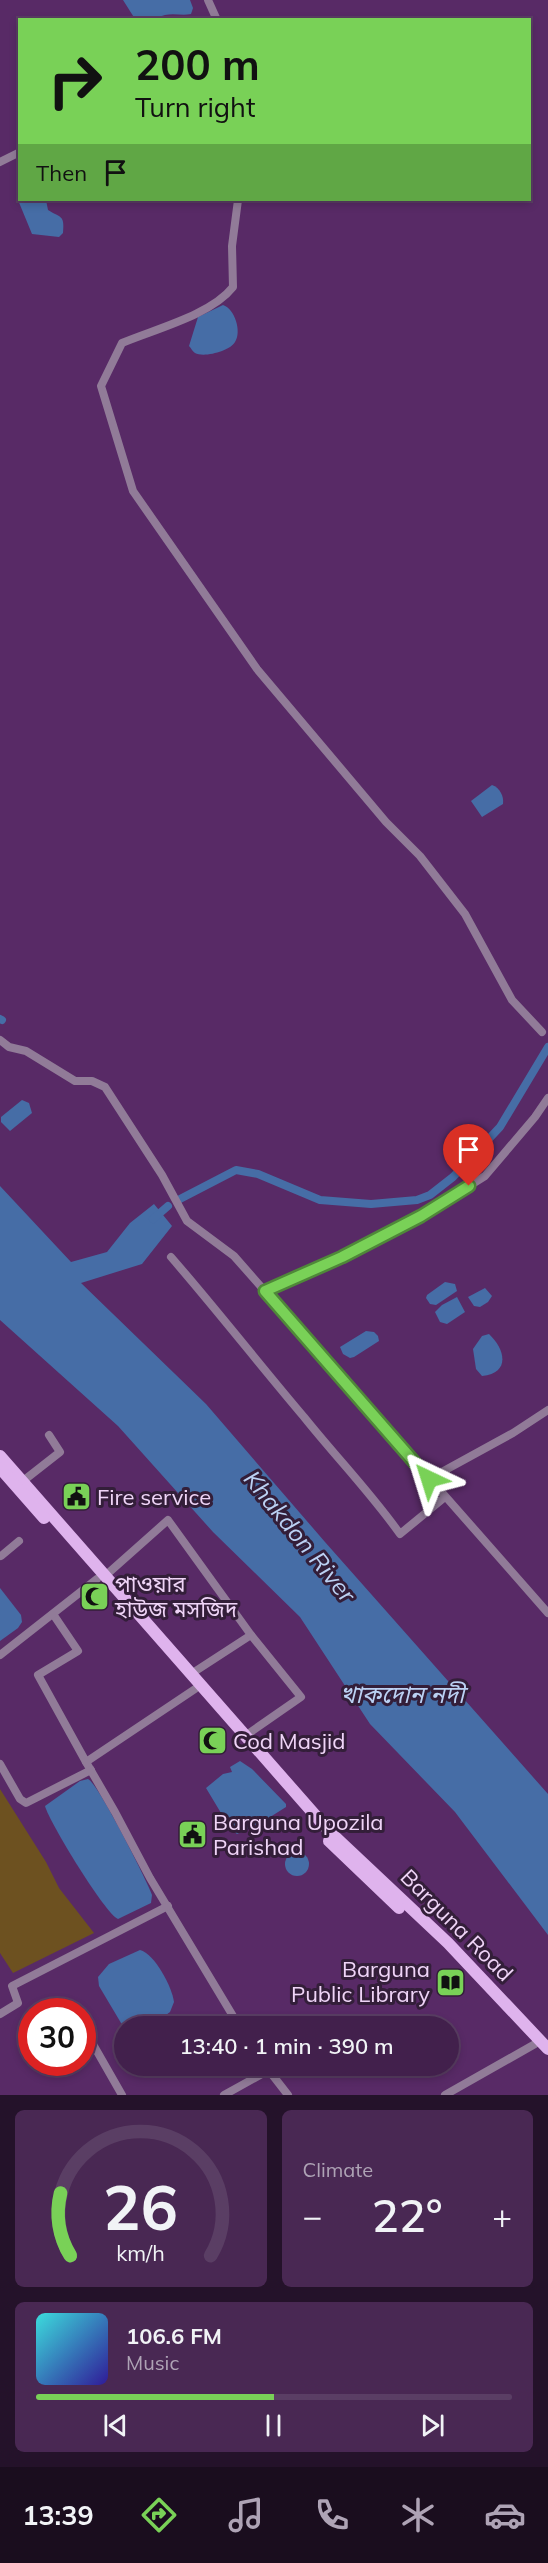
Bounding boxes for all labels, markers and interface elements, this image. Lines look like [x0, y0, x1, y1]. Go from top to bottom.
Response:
text: 200 m [135, 38, 260, 91]
icon: right [36, 42, 114, 120]
text: Turn right [135, 90, 255, 124]
icon: arrive [99, 156, 132, 189]
text: Then [36, 159, 87, 187]
pin [443, 1124, 494, 1186]
icon: arrive [452, 1133, 485, 1166]
position arrow [397, 1447, 461, 1511]
water label: Khakdon River [238, 1464, 363, 1609]
public building icon: Fire service [60, 1481, 92, 1513]
place label: Fire service [97, 1483, 211, 1511]
place label: পাওয়ার হাউজ মসজিদ [114, 1570, 238, 1623]
mosque icon: পাওয়ার হাউজ মসজিদ [78, 1581, 110, 1613]
water label: খাকদোন নদী [340, 1679, 469, 1709]
mosque icon: Cod Masjid [196, 1725, 228, 1757]
place label: Cod Masjid [233, 1727, 345, 1755]
place label: Barguna Upozila Parishad [213, 1808, 384, 1861]
public building icon: Barguna Upozila Parishad [176, 1819, 208, 1851]
street label: Barguna Road [395, 1863, 519, 1987]
place label: Barguna Public Library [291, 1955, 430, 2008]
library icon: Barguna Public Library [435, 1966, 467, 1998]
speed limit sign: 30 [18, 1998, 96, 2076]
text: 13:40 · 1 min · 390 m [179, 2032, 394, 2060]
text: Climate [303, 2157, 373, 2182]
text: 26 [103, 2167, 178, 2246]
text: 22° [372, 2187, 443, 2243]
text: − [303, 2195, 322, 2236]
text: + [492, 2195, 512, 2236]
text: km/h [116, 2239, 165, 2266]
text: 106.6 FM [126, 2322, 222, 2350]
text: Music [126, 2350, 179, 2375]
icon: previous [99, 2409, 132, 2442]
icon: pause [257, 2409, 290, 2442]
icon: next [416, 2409, 449, 2442]
icon: directions [138, 2494, 180, 2536]
icon: music [225, 2494, 267, 2536]
icon: phone [311, 2494, 353, 2536]
icon: climate [397, 2494, 439, 2536]
icon: car [484, 2494, 526, 2536]
text: 13:39 [22, 2498, 94, 2532]

